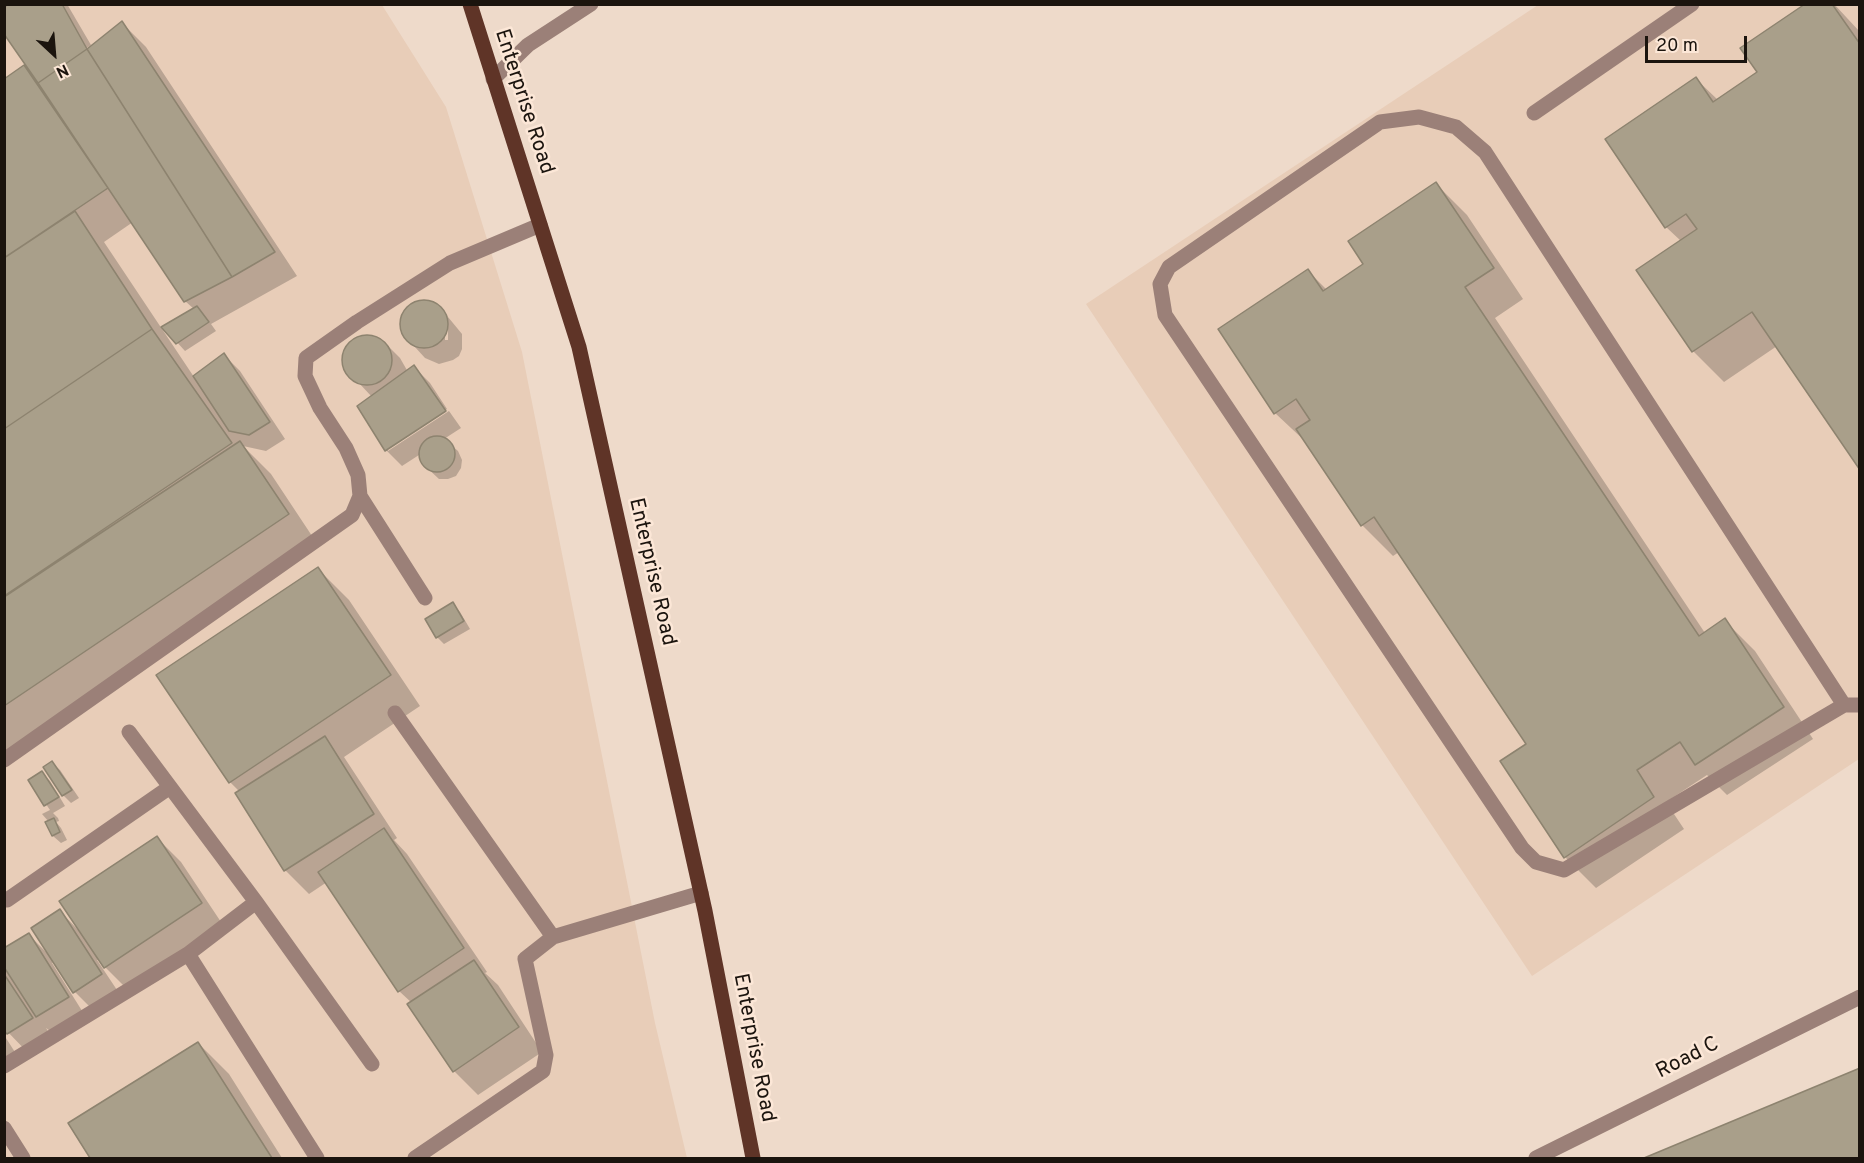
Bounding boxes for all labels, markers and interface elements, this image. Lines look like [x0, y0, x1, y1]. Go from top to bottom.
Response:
north arrow [24, 24, 84, 84]
scale bar [1648, 24, 1750, 62]
street label: Enterprise Road [488, 26, 558, 178]
text: 20 m [1656, 35, 1698, 58]
text: N [52, 59, 71, 82]
street label: Enterprise Road [622, 496, 680, 648]
street label: Enterprise Road [726, 972, 780, 1124]
street label: Road C [1652, 1033, 1724, 1085]

